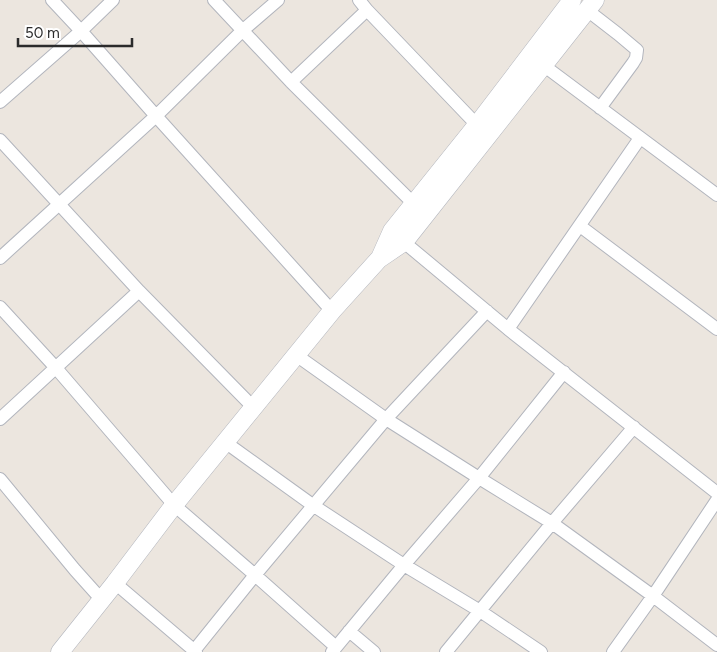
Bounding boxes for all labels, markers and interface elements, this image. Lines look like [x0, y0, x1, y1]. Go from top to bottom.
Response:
scale bar [18, 15, 131, 47]
text: 50 m [25, 24, 60, 42]

